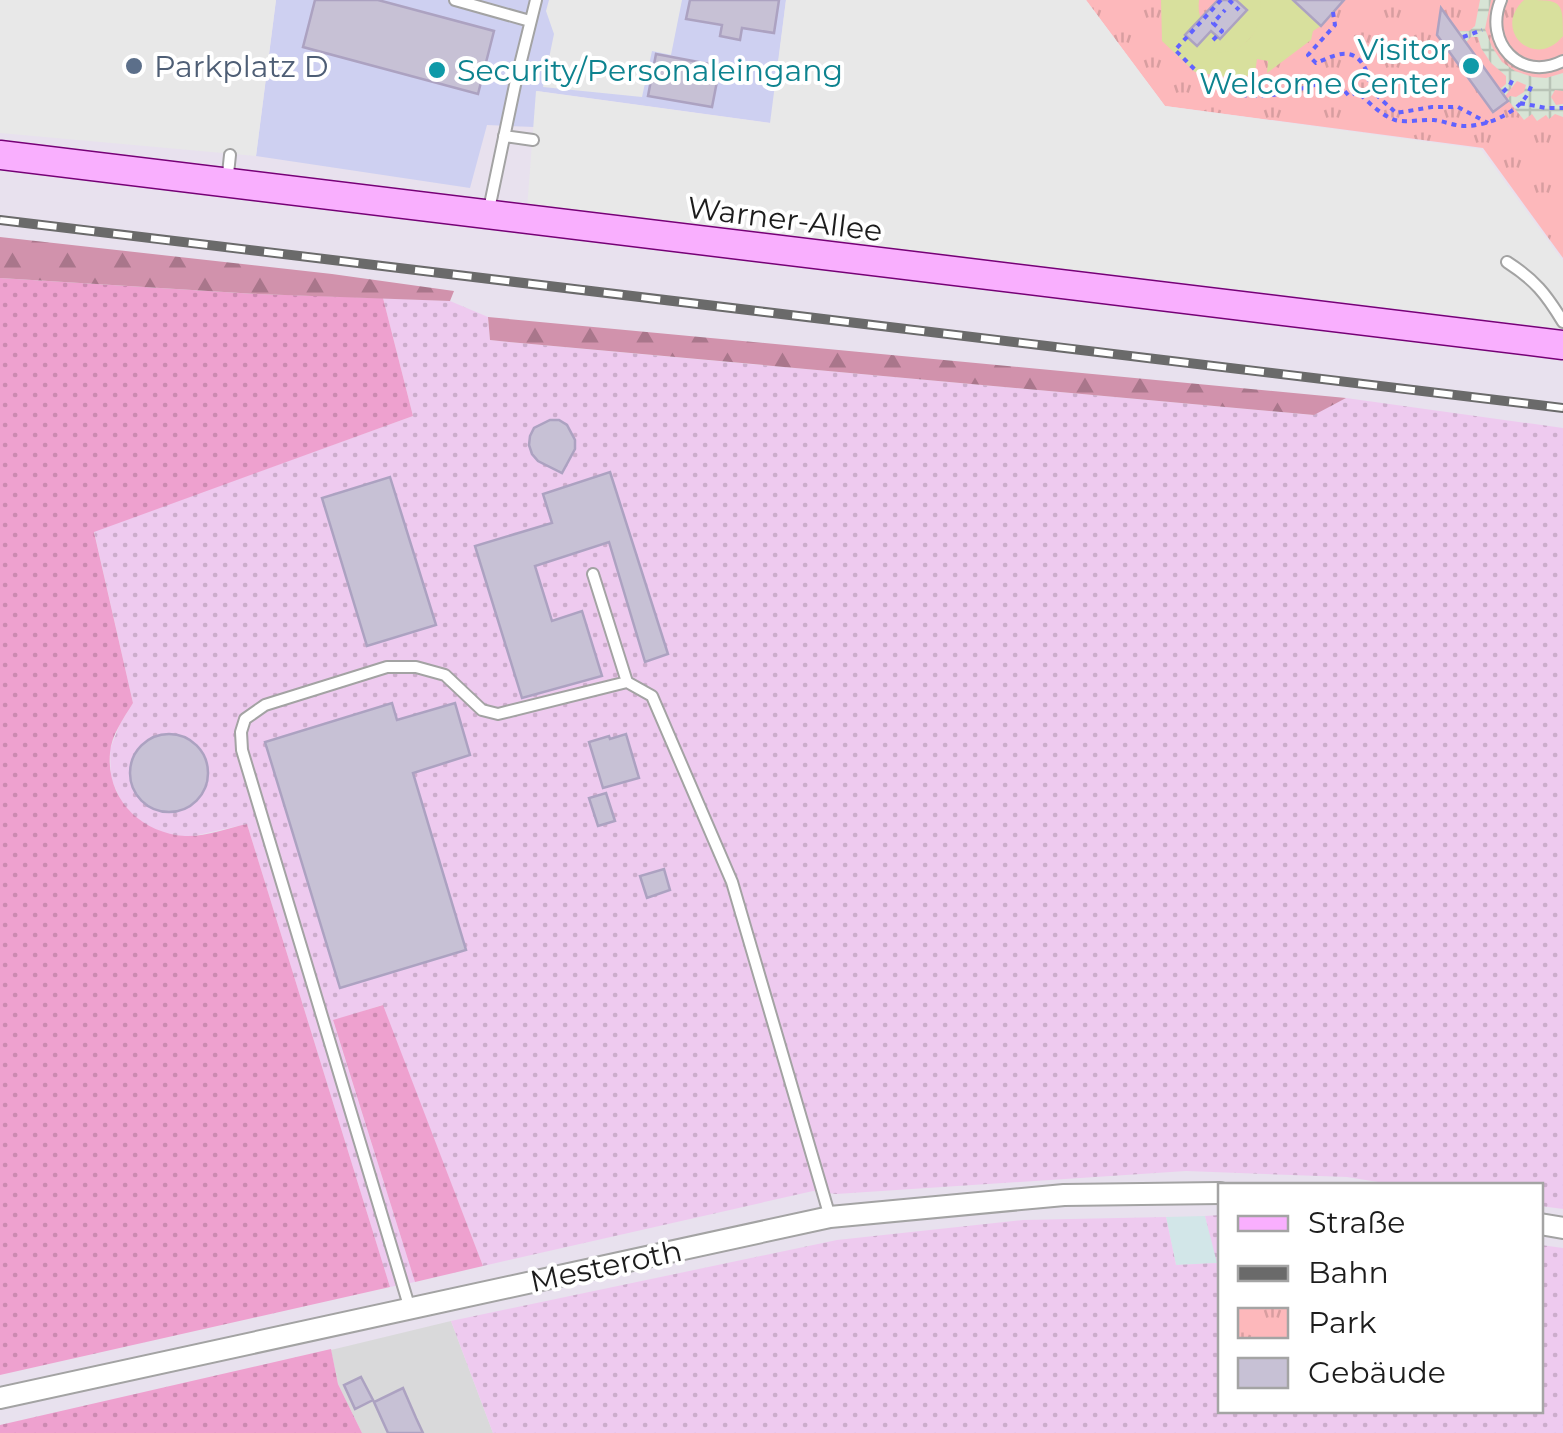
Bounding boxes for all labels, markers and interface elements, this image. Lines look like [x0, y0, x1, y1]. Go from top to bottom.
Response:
place label: Visitor Welcome Center [1199, 31, 1451, 102]
place label: Parkplatz D [154, 48, 329, 85]
place label: Security/Personaleingang [457, 52, 843, 89]
marker: Parkplatz D [123, 55, 145, 77]
marker: Visitor Welcome Center [1460, 55, 1482, 77]
marker: Security/Personaleingang [426, 59, 448, 81]
street label: Warner-Allee [685, 189, 885, 249]
legend [1218, 1183, 1543, 1413]
text: Straße [1308, 1204, 1405, 1241]
street label: Mesteroth [527, 1232, 685, 1300]
text: Bahn [1308, 1254, 1389, 1291]
text: Park [1308, 1304, 1377, 1341]
text: Gebäude [1308, 1354, 1446, 1391]

